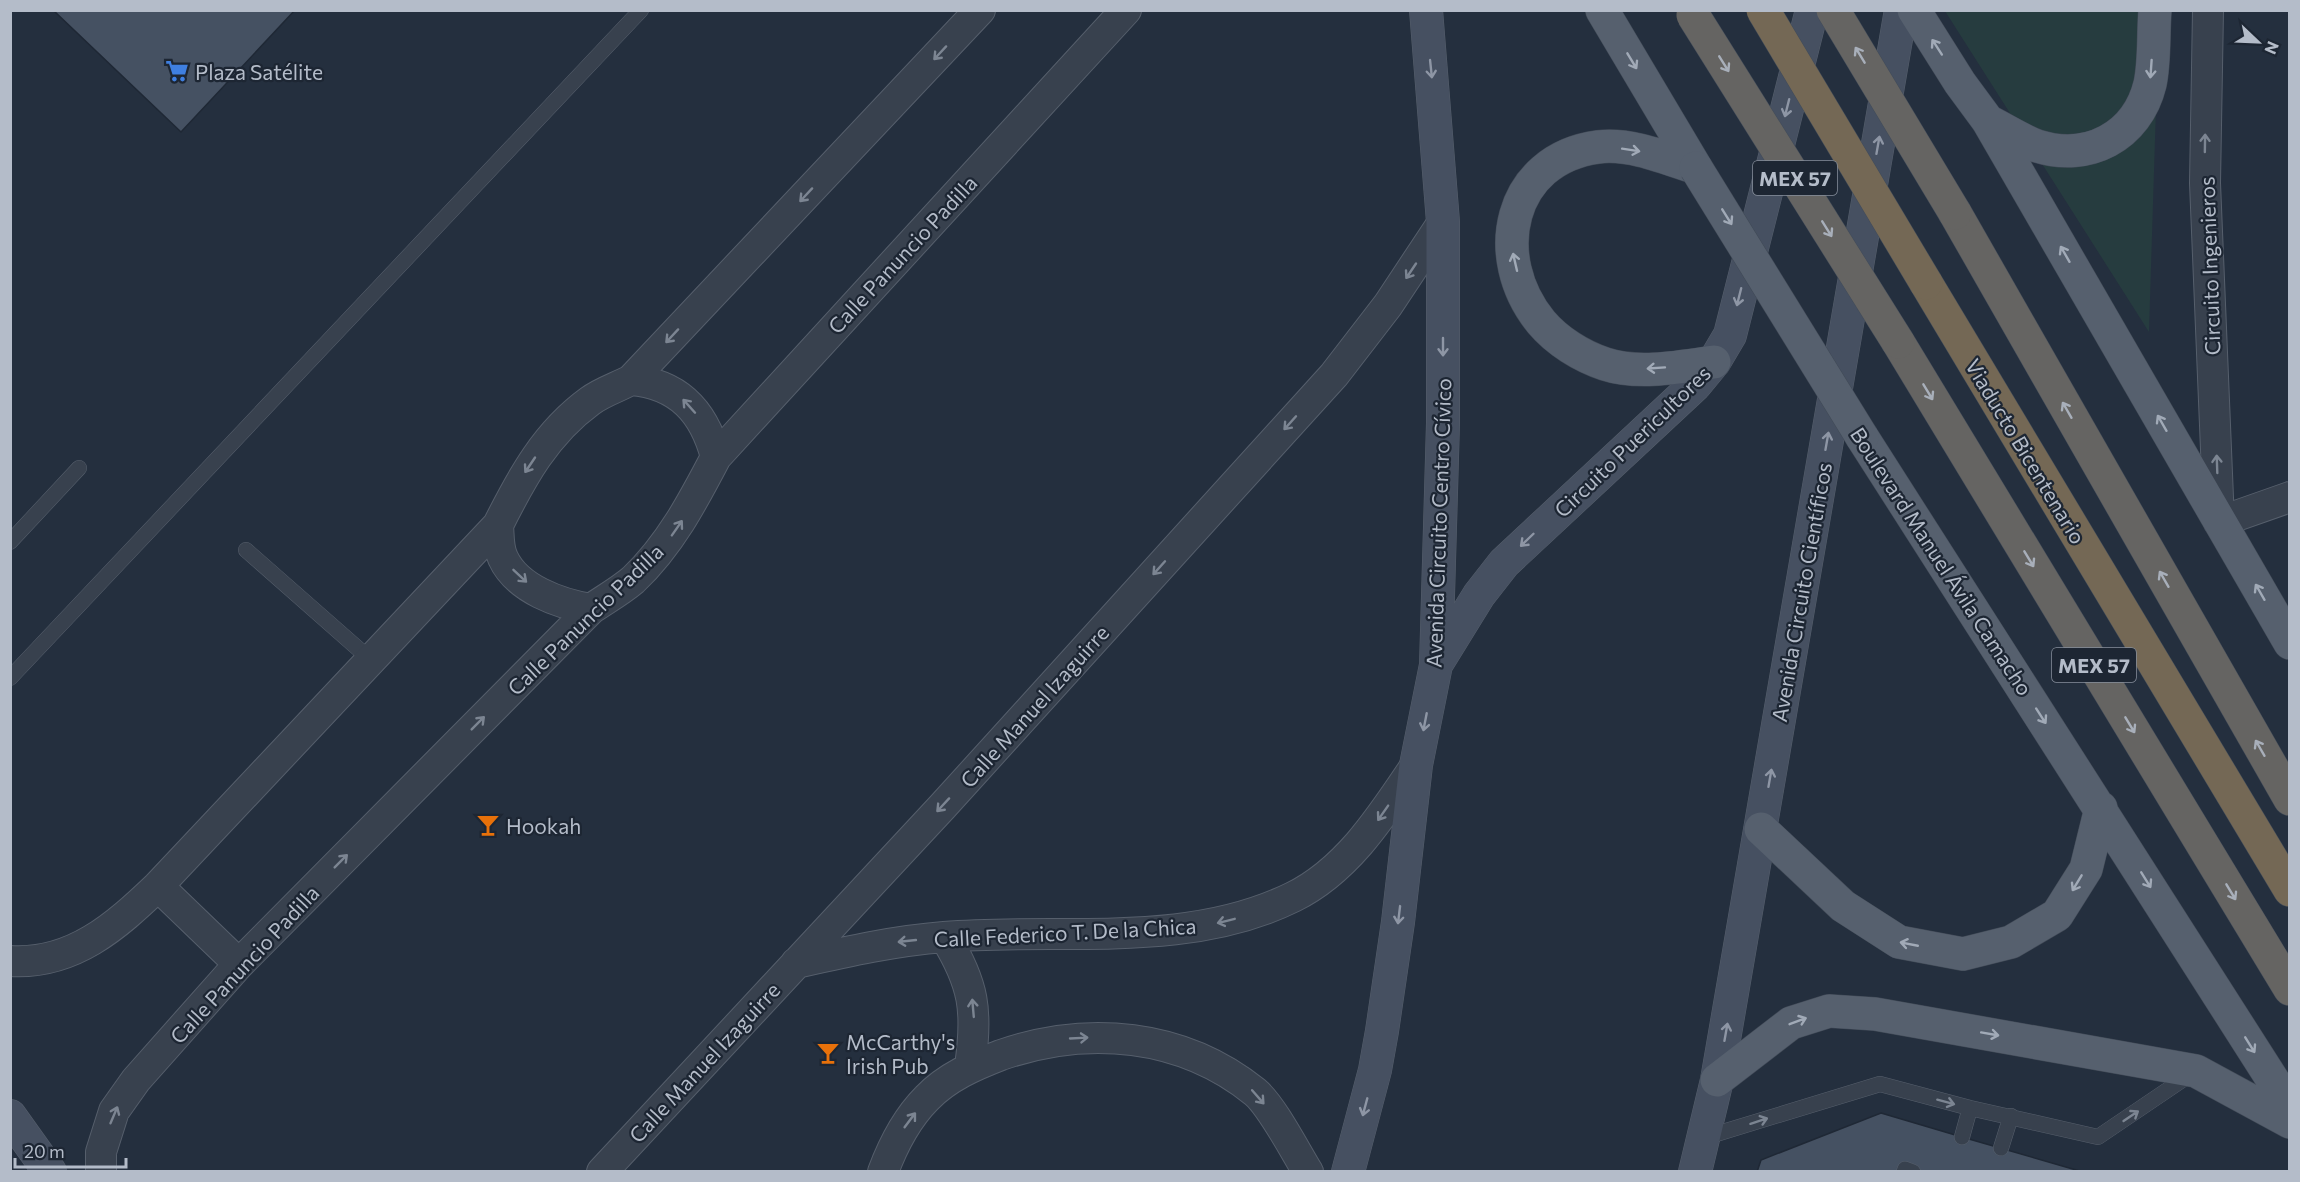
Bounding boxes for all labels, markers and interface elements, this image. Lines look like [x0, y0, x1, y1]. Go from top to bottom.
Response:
north arrow [2228, 12, 2288, 72]
one-way arrow [1931, 39, 1943, 56]
text: N [2261, 39, 2283, 57]
one-way arrow [933, 45, 947, 60]
one-way arrow [1853, 47, 1865, 64]
one-way arrow [1627, 52, 1639, 69]
one-way arrow [1718, 55, 1730, 72]
supermarket icon: Plaza Satélite [164, 58, 190, 84]
one-way arrow [1426, 58, 1437, 78]
one-way arrow [2145, 58, 2156, 78]
place label: Plaza Satélite [195, 59, 323, 84]
one-way arrow [1781, 98, 1793, 117]
one-way arrow [2199, 133, 2211, 153]
one-way arrow [1873, 136, 1884, 156]
one-way arrow [1620, 145, 1640, 156]
road number: MEX 57 [1753, 161, 1837, 195]
street label: Calle Panuncio Padilla [822, 170, 982, 338]
street label: Circuito Ingenieros [2193, 176, 2225, 356]
one-way arrow [799, 187, 813, 202]
one-way arrow [1720, 209, 1733, 226]
one-way arrow [1822, 220, 1834, 237]
one-way arrow [2059, 246, 2071, 263]
one-way arrow [1508, 253, 1520, 272]
one-way arrow [1405, 262, 1417, 278]
one-way arrow [1733, 287, 1745, 306]
one-way arrow [665, 329, 679, 344]
one-way arrow [1437, 337, 1449, 357]
street label: Viaducto Bicentenario [1961, 354, 2091, 548]
street label: Circuito Puericultores [1549, 360, 1715, 522]
one-way arrow [1646, 363, 1666, 374]
street label: Avenida Circuito Centro Cívico [1420, 378, 1456, 668]
one-way arrow [1923, 383, 1935, 400]
one-way arrow [682, 399, 696, 414]
one-way arrow [2061, 402, 2073, 419]
one-way arrow [2156, 415, 2168, 432]
one-way arrow [1283, 416, 1297, 431]
street label: Boulevard Manuel Ávila Camacho [1846, 422, 2038, 700]
one-way arrow [1822, 432, 1833, 451]
one-way arrow [2211, 454, 2222, 474]
one-way arrow [524, 457, 536, 473]
street label: Avenida Circuito Científicos [1766, 460, 1836, 724]
one-way arrow [671, 521, 683, 537]
one-way arrow [1520, 533, 1535, 548]
street label: Calle Panuncio Padilla [502, 538, 668, 700]
one-way arrow [2024, 550, 2036, 567]
one-way arrow [1152, 560, 1166, 575]
one-way arrow [512, 569, 527, 584]
one-way arrow [2157, 571, 2169, 588]
one-way arrow [2254, 584, 2266, 601]
street label: Calle Manuel Izaguirre [955, 620, 1113, 792]
road number: MEX 57 [2052, 648, 2136, 682]
one-way arrow [2035, 707, 2048, 724]
one-way arrow [1419, 712, 1430, 732]
one-way arrow [471, 715, 486, 730]
one-way arrow [2125, 716, 2137, 733]
one-way arrow [2254, 740, 2266, 757]
one-way arrow [1764, 769, 1775, 788]
one-way arrow [936, 798, 950, 813]
one-way arrow [1377, 805, 1389, 821]
bar icon: Hookah [475, 812, 501, 838]
place label: Hookah [506, 813, 581, 838]
one-way arrow [333, 854, 348, 869]
one-way arrow [2141, 871, 2153, 888]
one-way arrow [2070, 874, 2082, 891]
street label: Calle Panuncio Padilla [164, 880, 324, 1048]
one-way arrow [2226, 883, 2238, 900]
one-way arrow [1393, 905, 1404, 925]
street label: Calle Federico T. De la Chica [933, 913, 1197, 951]
one-way arrow [1217, 915, 1236, 927]
one-way arrow [897, 936, 917, 947]
one-way arrow [1900, 938, 1919, 949]
street label: Calle Manuel Izaguirre [623, 977, 785, 1147]
one-way arrow [967, 999, 978, 1019]
one-way arrow [1789, 1015, 1807, 1026]
one-way arrow [1720, 1023, 1731, 1043]
place label: McCarthy's Irish Pub [846, 1029, 955, 1078]
one-way arrow [1979, 1029, 1999, 1040]
one-way arrow [1069, 1033, 1089, 1044]
one-way arrow [2245, 1036, 2257, 1053]
bar icon: McCarthy's Irish Pub [815, 1040, 841, 1066]
one-way arrow [1251, 1090, 1265, 1105]
one-way arrow [1359, 1097, 1370, 1116]
one-way arrow [1936, 1097, 1955, 1108]
one-way arrow [108, 1107, 120, 1125]
one-way arrow [2122, 1110, 2138, 1122]
one-way arrow [904, 1113, 916, 1129]
one-way arrow [1749, 1114, 1768, 1125]
scale bar [15, 1131, 126, 1169]
text: 20 m [24, 1140, 65, 1162]

